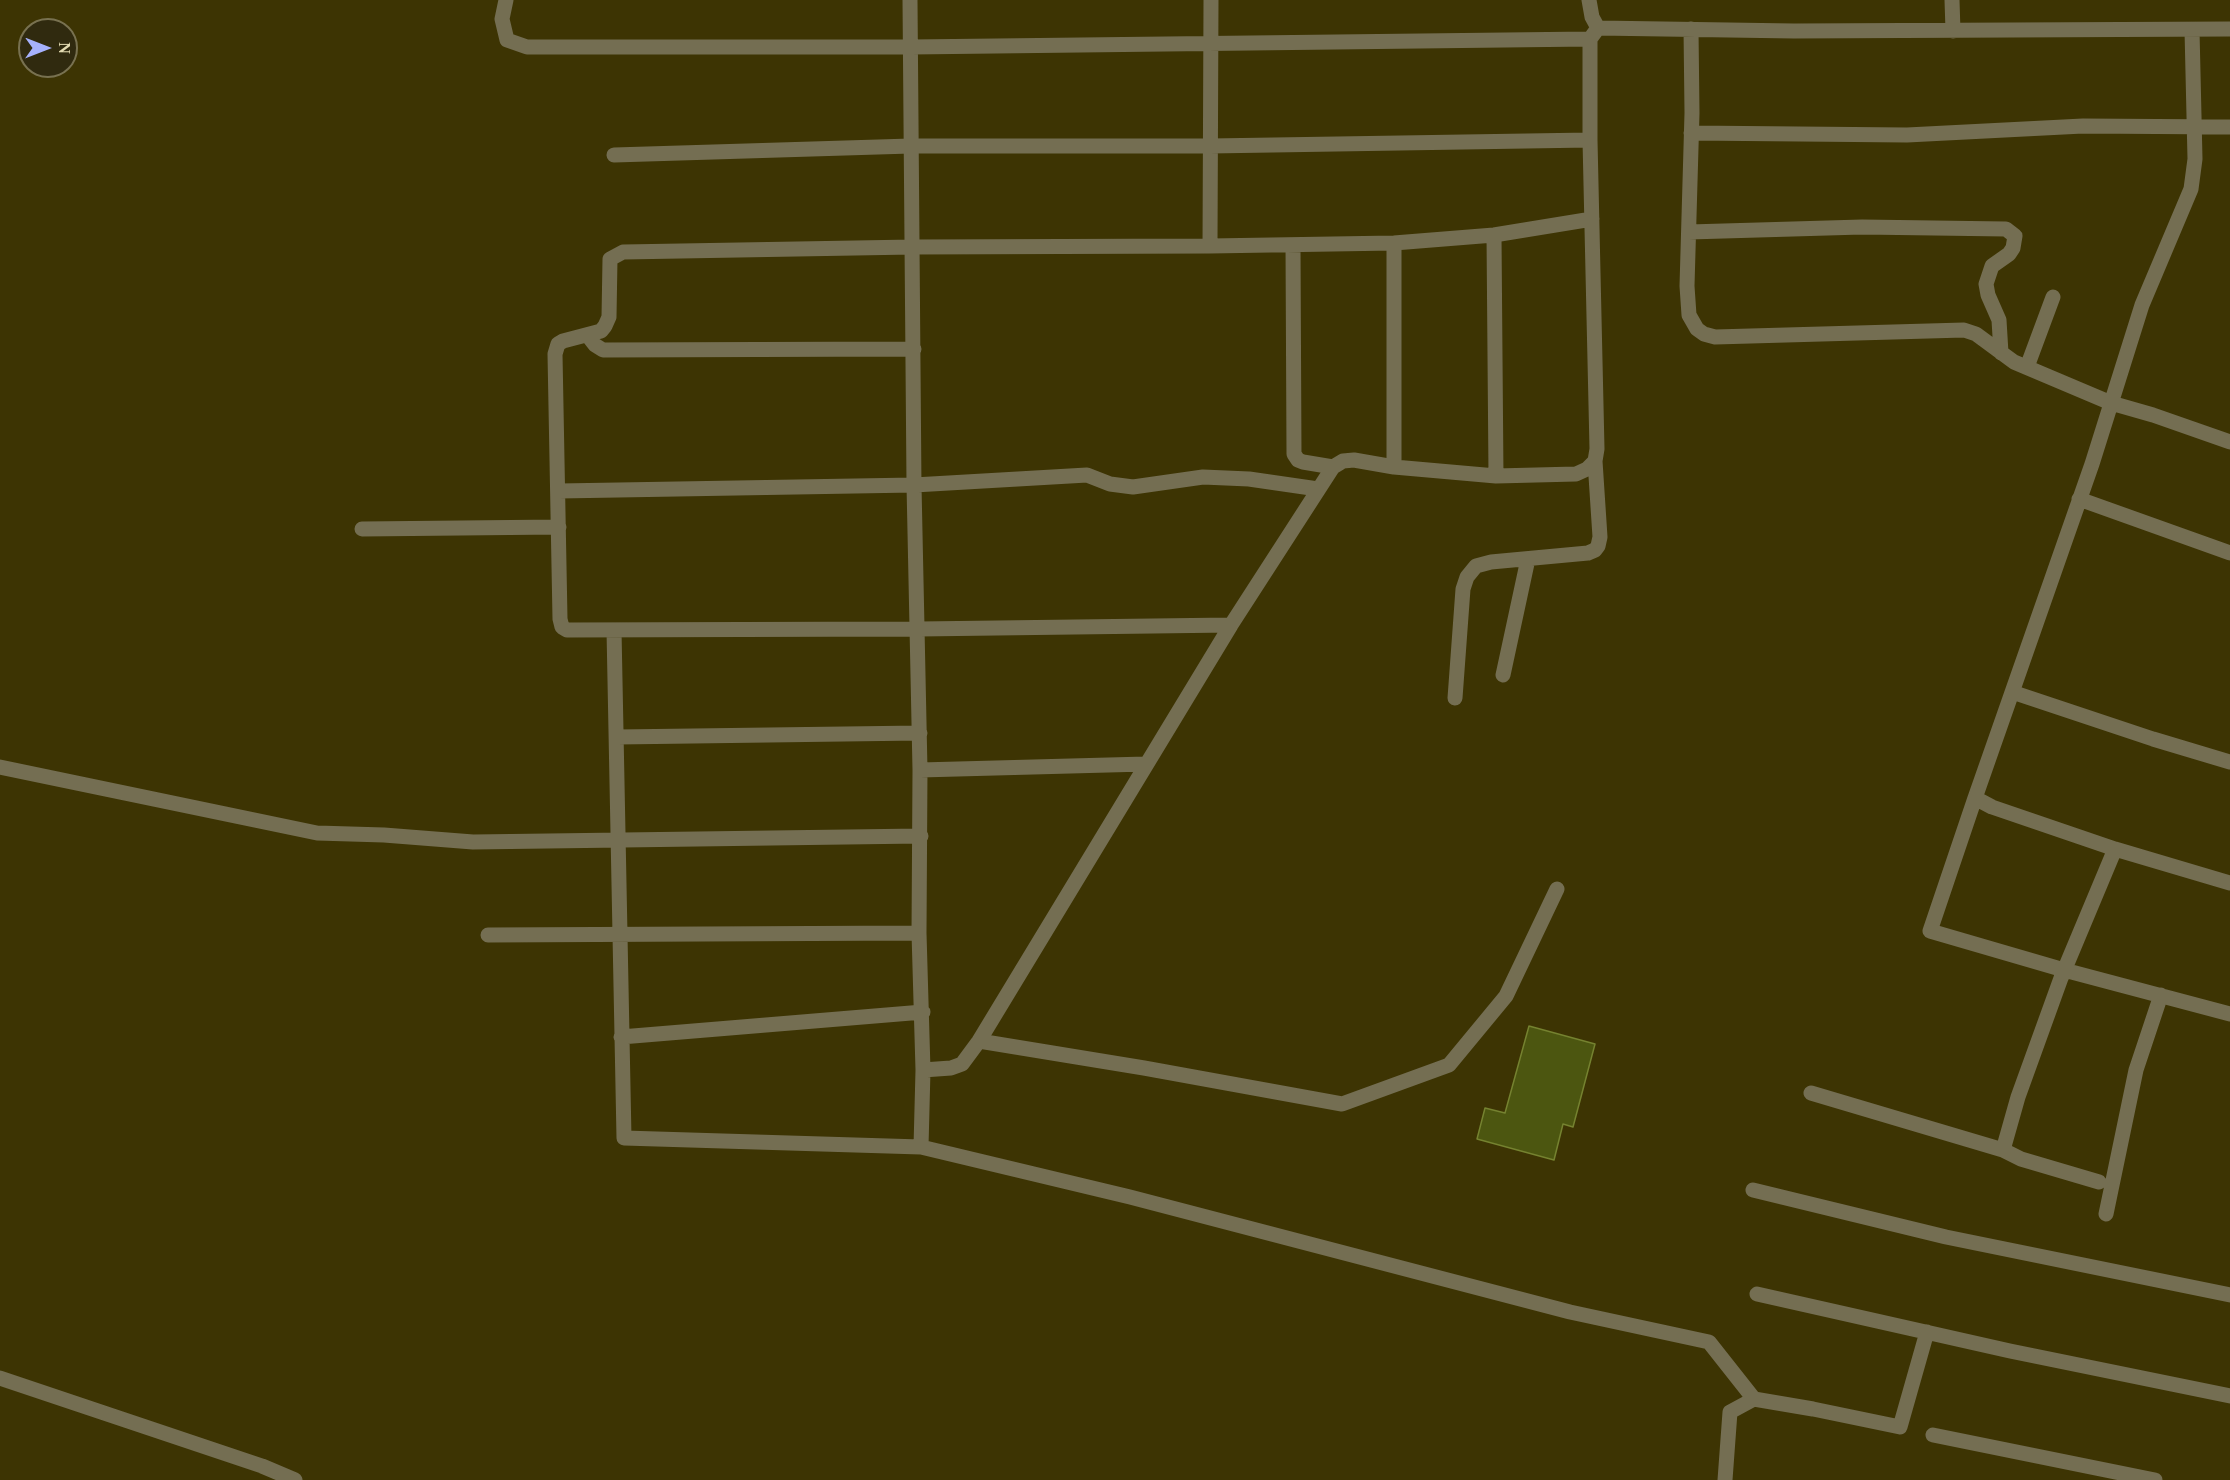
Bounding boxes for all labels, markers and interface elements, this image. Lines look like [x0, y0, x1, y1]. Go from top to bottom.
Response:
north arrow [18, 18, 78, 78]
text: N [56, 42, 73, 54]

